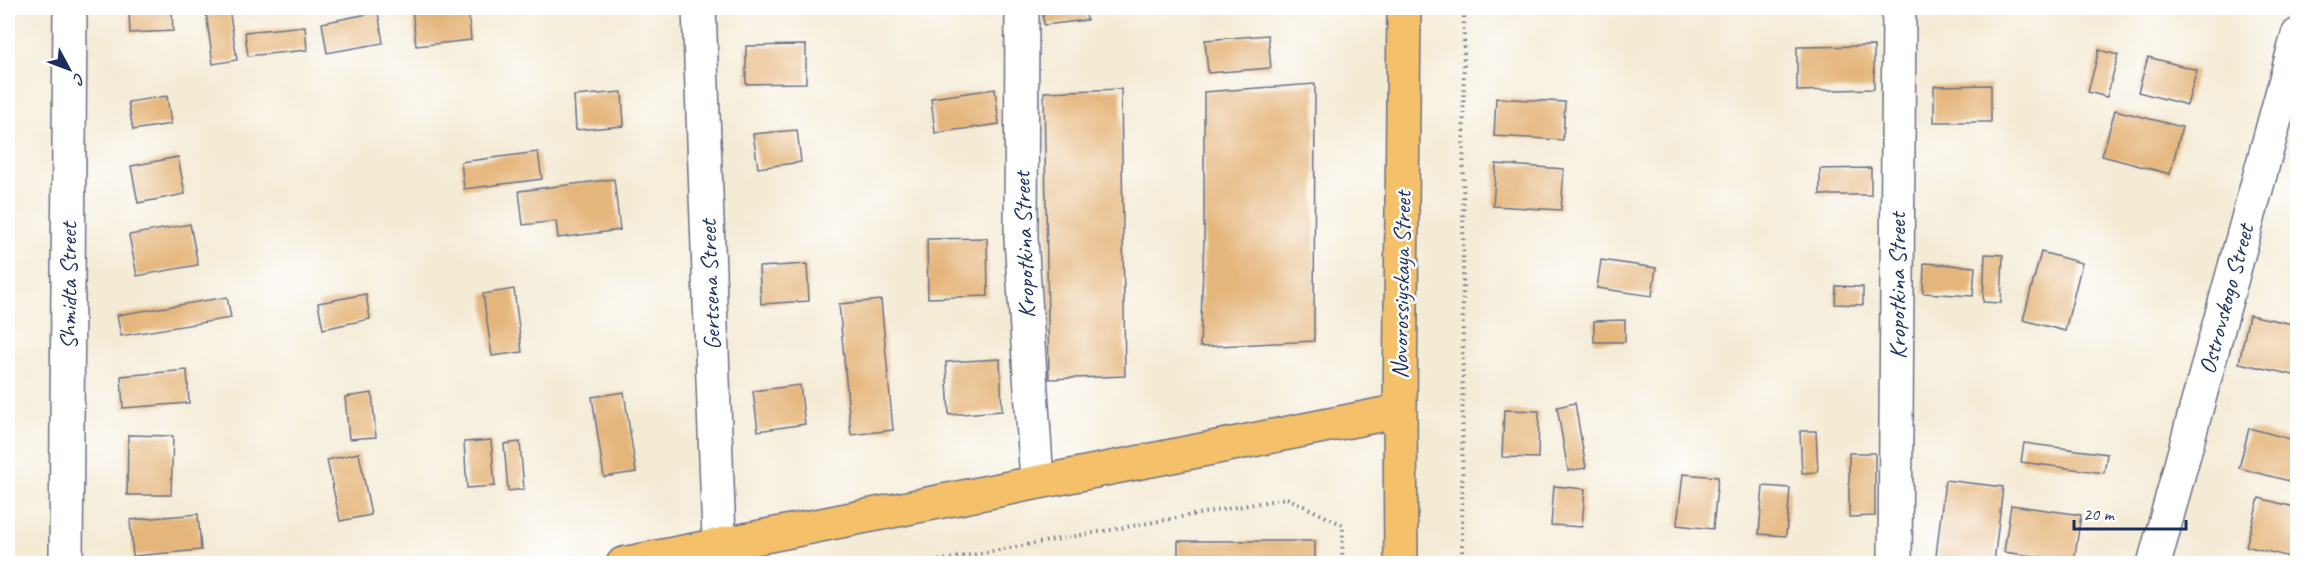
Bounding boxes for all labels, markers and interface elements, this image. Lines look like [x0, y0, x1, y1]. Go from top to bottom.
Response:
north arrow [39, 39, 99, 99]
text: С [68, 69, 90, 89]
street label: Kropotkina Street [1006, 169, 1042, 319]
street label: Novorossiyskaya Street [1384, 189, 1418, 379]
street label: Kropotkina Street [1882, 211, 1912, 359]
street label: Gertsena Street [693, 217, 727, 351]
street label: Ostrovskogo Street [2192, 219, 2261, 377]
street label: Shmidta Street [53, 220, 83, 350]
scale bar [2074, 493, 2186, 531]
text: 20 m [2083, 503, 2116, 525]

